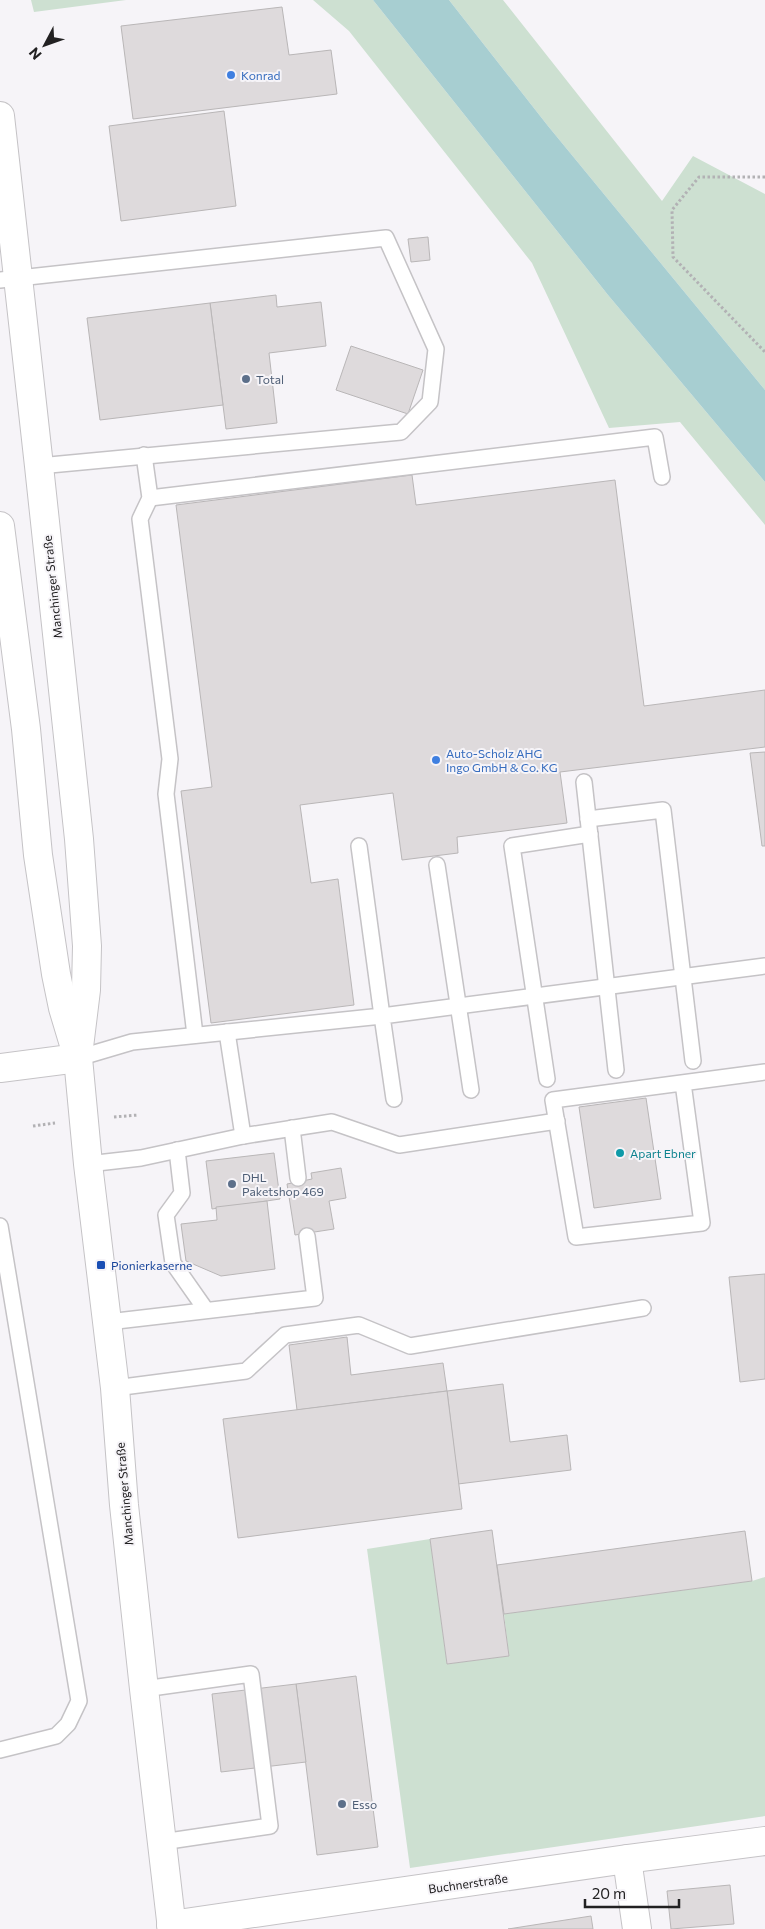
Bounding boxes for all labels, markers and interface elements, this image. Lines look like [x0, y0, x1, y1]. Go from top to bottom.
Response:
north arrow [20, 20, 70, 70]
text: N [25, 44, 45, 63]
place label: Konrad [241, 68, 281, 82]
marker: Konrad [225, 69, 237, 81]
place label: Total [256, 372, 284, 386]
marker: Total [240, 373, 252, 385]
street label: Manchinger Straße [40, 535, 64, 639]
place label: Auto-Scholz AHG Ingo GmbH & Co. KG [446, 746, 558, 774]
marker: Auto-Scholz AHG Ingo GmbH & Co. KG [430, 754, 442, 766]
place label: Apart Ebner [630, 1146, 696, 1160]
marker: Apart Ebner [614, 1147, 626, 1159]
place label: DHL Paketshop 469 [242, 1170, 324, 1198]
marker: DHL Paketshop 469 [226, 1178, 238, 1190]
place label: Pionierkaserne [111, 1258, 192, 1272]
marker: Pionierkaserne [95, 1259, 107, 1271]
street label: Manchinger Straße [113, 1442, 135, 1546]
place label: Esso [352, 1797, 377, 1811]
marker: Esso [336, 1798, 348, 1810]
street label: Buchnerstraße [427, 1871, 509, 1895]
scale bar [585, 1876, 679, 1908]
text: 20 m [592, 1884, 626, 1902]

